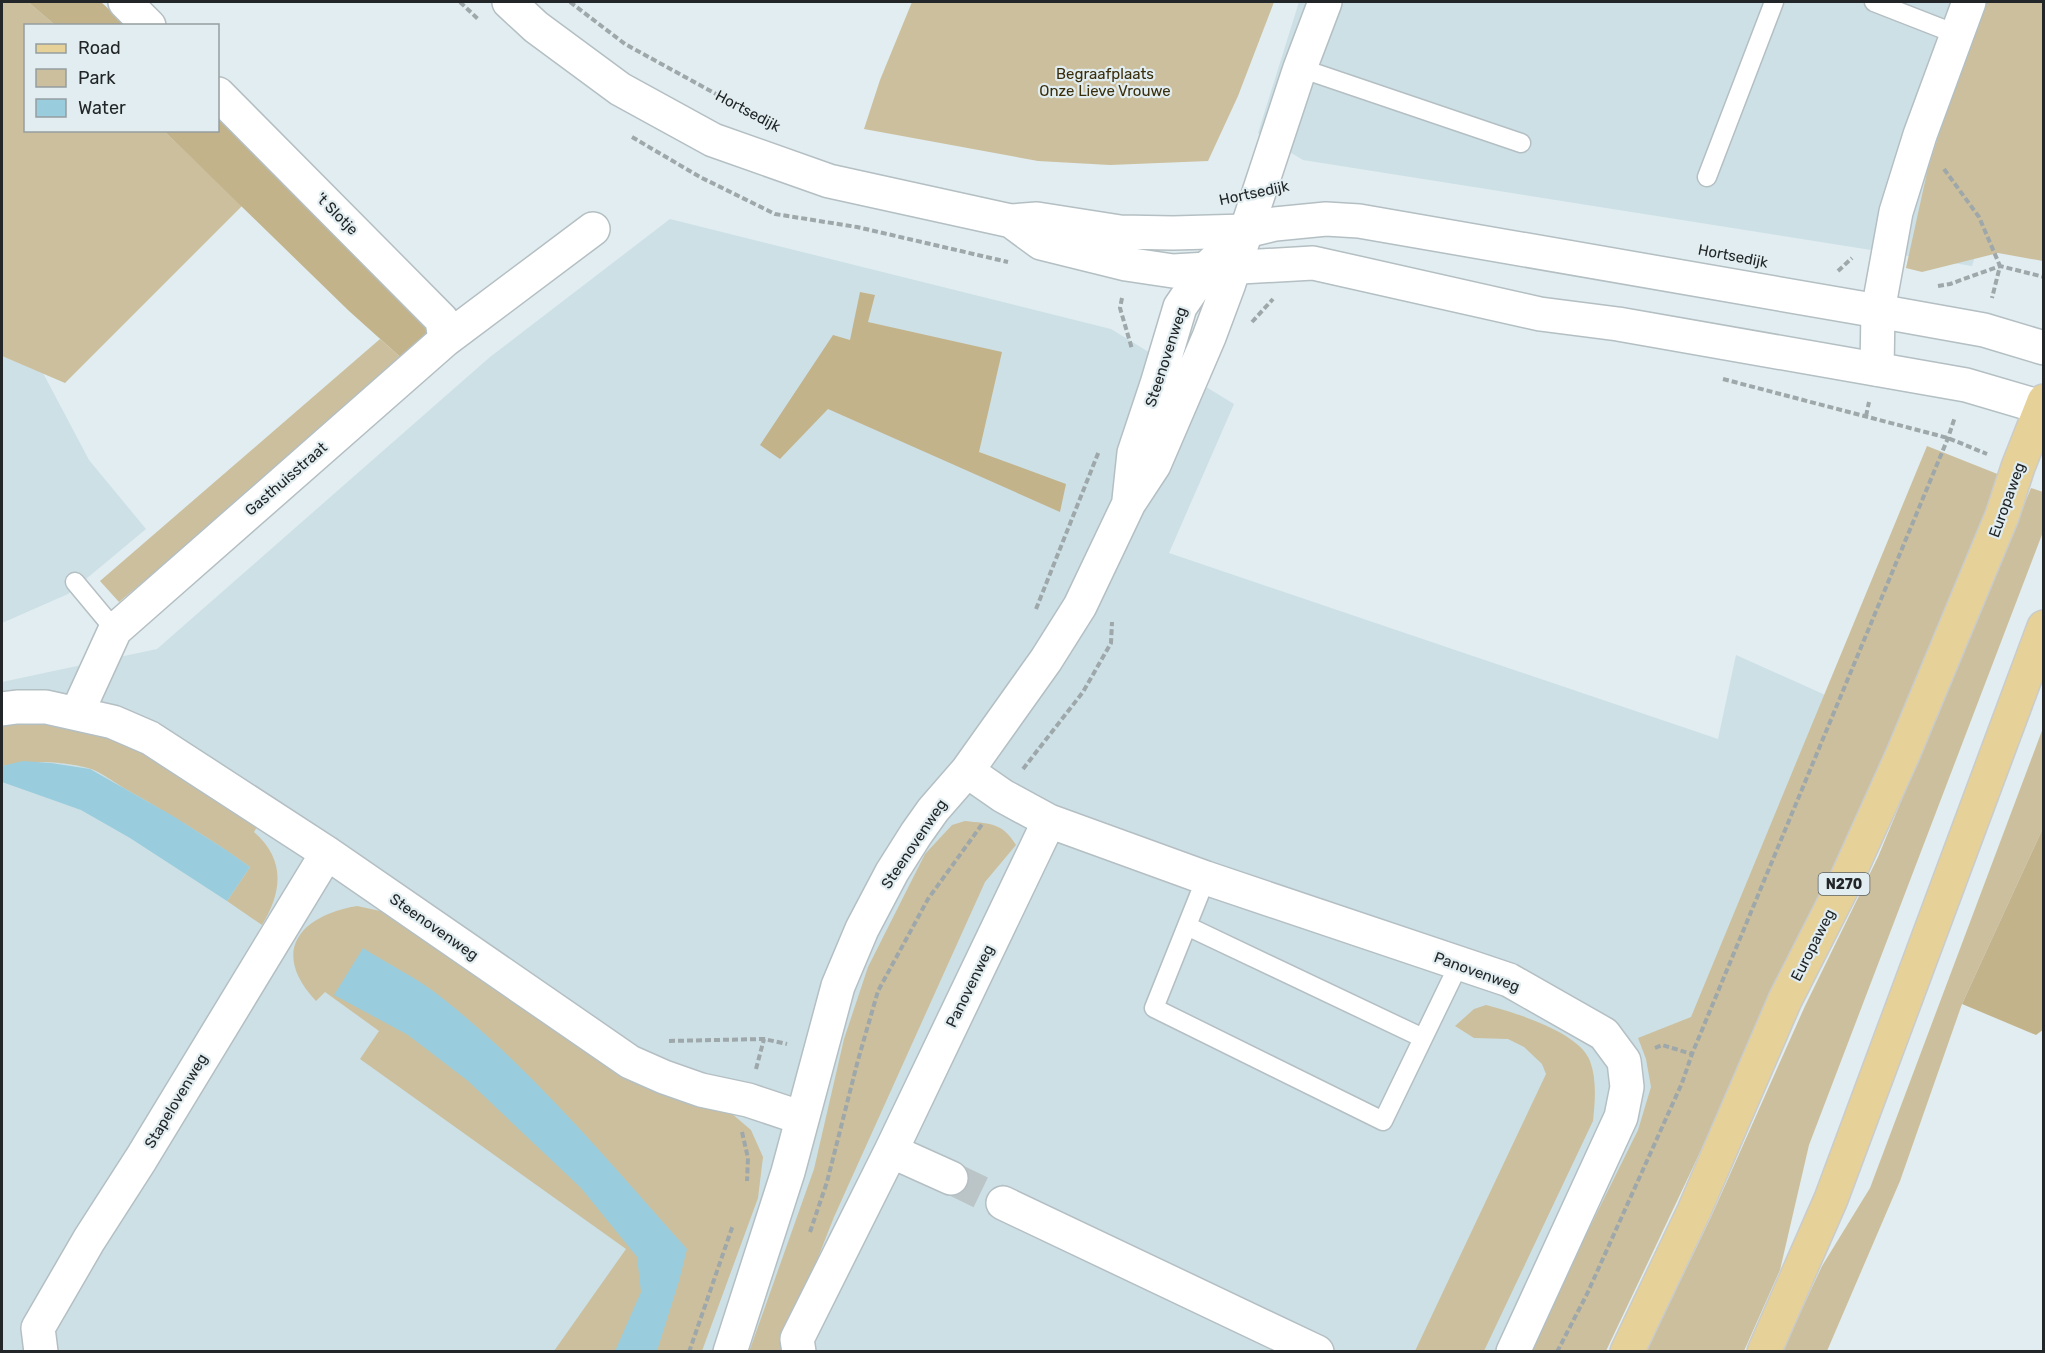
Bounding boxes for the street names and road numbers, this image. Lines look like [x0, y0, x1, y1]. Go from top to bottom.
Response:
street label: Hortsedijk [712, 86, 784, 136]
street label: Hortsedijk [1217, 177, 1291, 209]
street label: 't Slotje [312, 189, 362, 239]
street label: Hortsedijk [1696, 240, 1770, 272]
street label: Steenovenweg [1141, 305, 1191, 409]
street label: Gasthuisstraat [241, 438, 331, 520]
street label: Europaweg [1985, 460, 2029, 540]
street label: Steenovenweg [877, 796, 951, 892]
road number: N270 [1818, 873, 1870, 895]
street label: Steenovenweg [386, 890, 482, 964]
street label: Europaweg [1787, 906, 1839, 984]
street label: Panovenweg [942, 942, 998, 1030]
street label: Panovenweg [1432, 948, 1522, 996]
street label: Stapelovenweg [141, 1050, 211, 1152]

